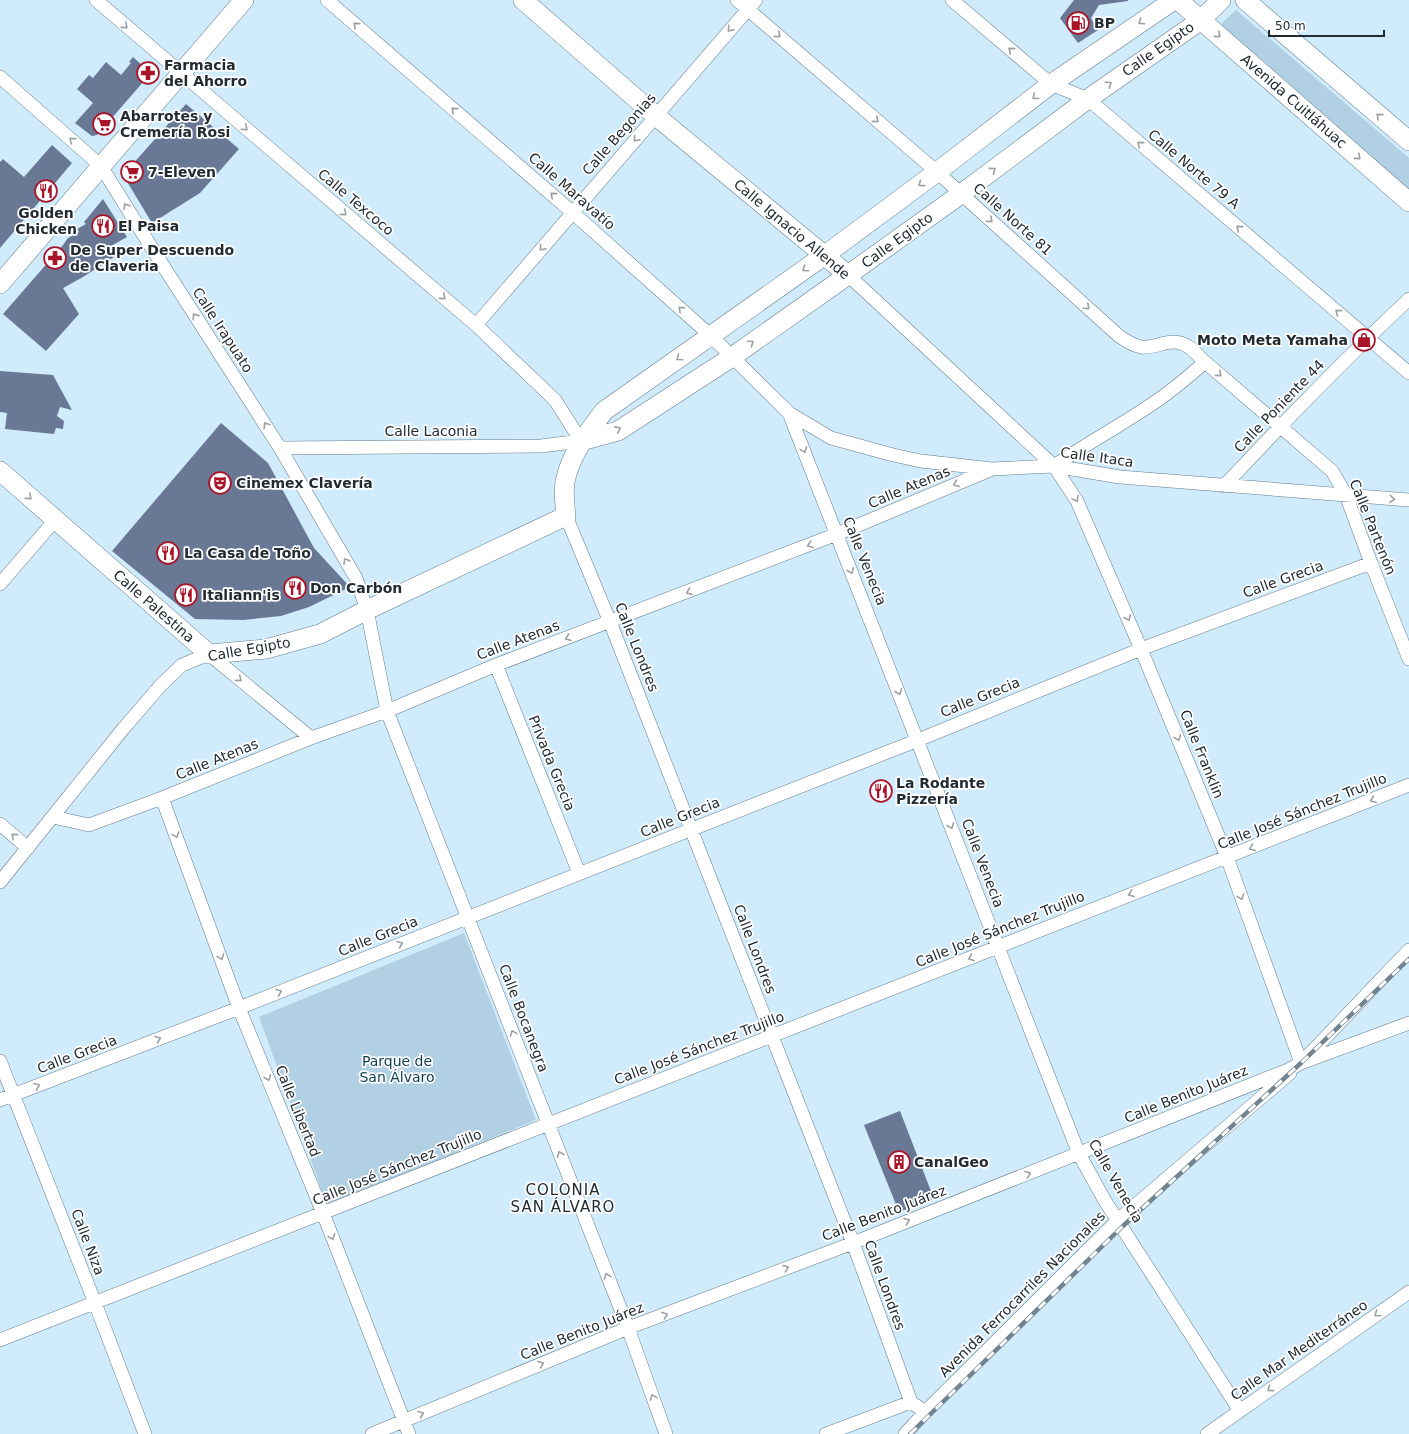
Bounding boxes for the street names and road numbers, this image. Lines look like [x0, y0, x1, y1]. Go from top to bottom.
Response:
street label: Calle Egipto [1119, 18, 1197, 80]
street label: Avenida Cuitláhuac [1238, 51, 1350, 151]
street label: Calle Begonias [579, 90, 659, 178]
street label: Calle Norte 79 A [1145, 126, 1243, 212]
street label: Calle Maravatío [526, 149, 618, 233]
street label: Calle Texcoco [315, 166, 397, 238]
street label: Calle Ignacio Allende [731, 176, 853, 282]
street label: Calle Norte 81 [970, 179, 1056, 259]
street label: Calle Egipto [858, 209, 936, 271]
street label: Calle Irapuato [190, 285, 256, 375]
street label: Calle Poniente 44 [1231, 356, 1327, 456]
street label: Calle Laconia [384, 423, 478, 439]
street label: Calle Itaca [1059, 444, 1135, 470]
street label: Calle Atenas [866, 463, 952, 511]
street label: Calle Partenón [1347, 477, 1399, 577]
street label: Calle Venecia [840, 514, 890, 608]
street label: Calle Grecia [1241, 557, 1325, 601]
street label: Calle Palestina [110, 566, 198, 646]
street label: Calle Londres [612, 600, 662, 694]
street label: Calle Atenas [474, 617, 562, 663]
street label: Calle Egipto [206, 634, 292, 664]
street label: Calle Grecia [938, 674, 1022, 720]
street label: Calle Franklin [1177, 707, 1227, 801]
street label: Privada Grecia [526, 713, 578, 813]
street label: Calle Atenas [173, 735, 261, 783]
street label: Calle José Sánchez Trujillo [1215, 770, 1389, 852]
street label: Calle Grecia [638, 794, 722, 840]
street label: Calle Venecia [959, 816, 1007, 910]
street label: Calle José Sánchez Trujillo [913, 888, 1087, 970]
street label: Calle Londres [731, 902, 779, 996]
street label: Calle Grecia [336, 913, 420, 959]
street label: Calle Bocanegra [496, 962, 552, 1074]
street label: Calle José Sánchez Trujillo [612, 1008, 786, 1088]
street label: Calle Grecia [35, 1031, 119, 1077]
street label: Calle Benito Juárez [1122, 1062, 1250, 1126]
street label: Calle Libertad [272, 1063, 324, 1159]
street label: Calle José Sánchez Trujillo [310, 1126, 484, 1208]
street label: Calle Venecia [1086, 1136, 1146, 1226]
street label: Calle Benito Juárez [820, 1182, 948, 1244]
street label: Calle Niza [68, 1207, 108, 1277]
street label: Avenida Ferrocarriles Nacionales [936, 1208, 1108, 1380]
street label: Calle Londres [861, 1238, 909, 1332]
street label: Calle Mar Mediterráneo [1227, 1297, 1371, 1403]
street label: Calle Benito Juárez [518, 1299, 646, 1363]

